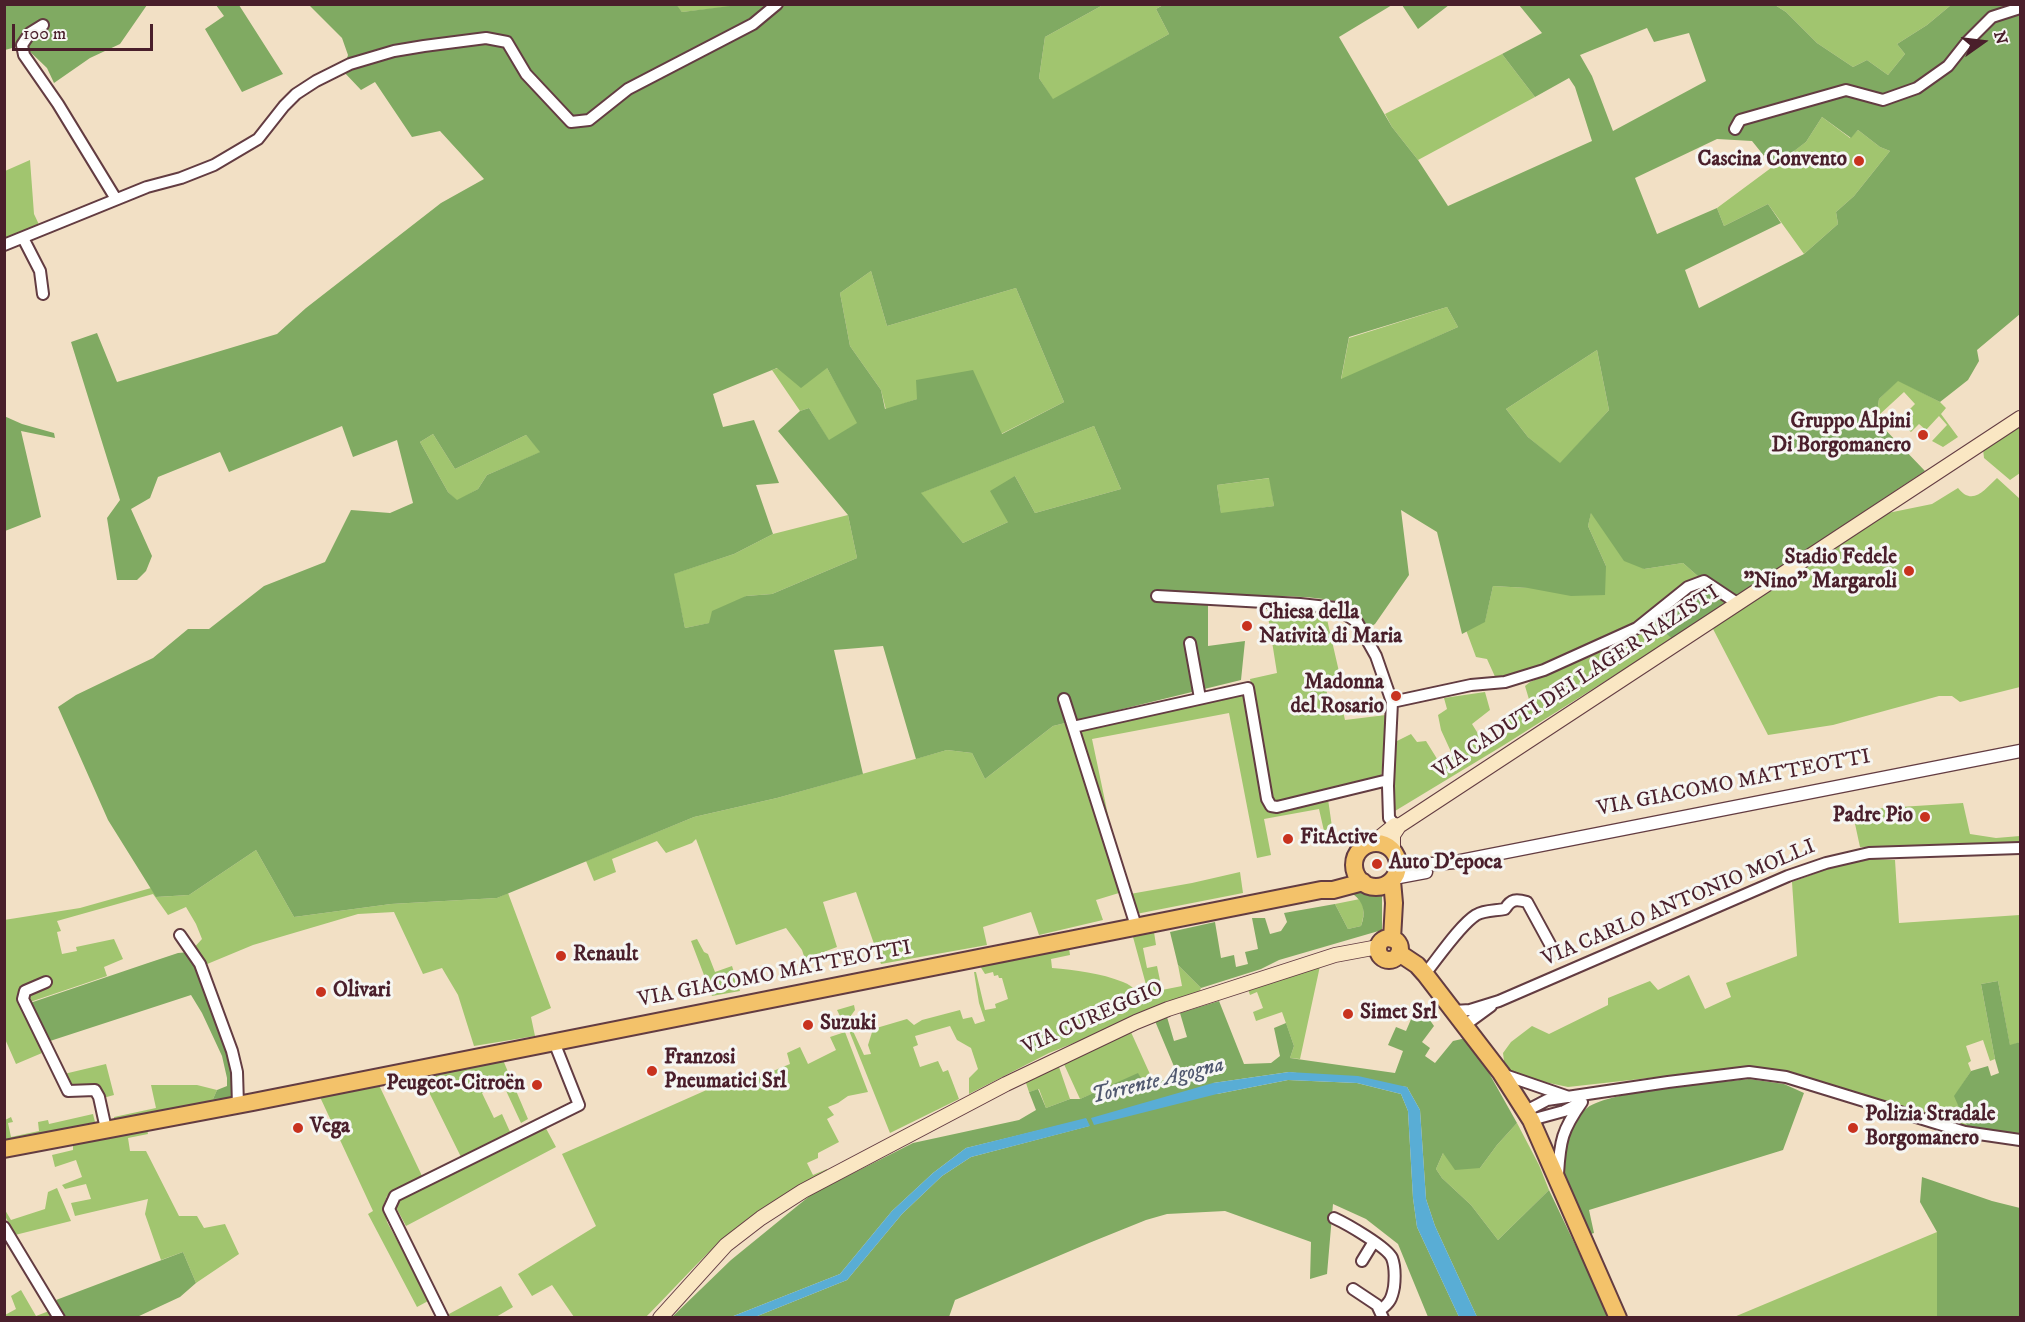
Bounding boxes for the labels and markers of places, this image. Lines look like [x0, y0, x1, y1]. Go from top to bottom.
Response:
place label: Cascina Convento [1698, 148, 1847, 174]
marker: Cascina Convento [1852, 154, 1866, 168]
place label: Gruppo Alpini Di Borgomanero [1771, 410, 1911, 460]
marker: Gruppo Alpini Di Borgomanero [1916, 428, 1930, 442]
place label: Stadio Fedele "Nino" Margaroli [1744, 546, 1897, 596]
marker: Stadio Fedele "Nino" Margaroli [1902, 564, 1916, 578]
place label: Chiesa della Natività di Maria [1259, 601, 1402, 651]
marker: Chiesa della Natività di Maria [1240, 619, 1254, 633]
place label: Madonna del Rosario [1291, 671, 1384, 721]
marker: Madonna del Rosario [1389, 689, 1403, 703]
place label: Padre Pio [1833, 804, 1913, 830]
marker: Padre Pio [1918, 810, 1932, 824]
place label: FitActive [1300, 826, 1377, 852]
marker: FitActive [1281, 832, 1295, 846]
place label: Auto D'epoca [1389, 851, 1502, 877]
marker: Auto D'epoca [1370, 857, 1384, 871]
place label: Renault [573, 943, 639, 969]
marker: Renault [554, 949, 568, 963]
place label: Olivari [333, 979, 391, 1005]
marker: Olivari [314, 985, 328, 999]
place label: Simet Srl [1360, 1001, 1437, 1027]
marker: Simet Srl [1341, 1007, 1355, 1021]
place label: Suzuki [820, 1012, 876, 1038]
marker: Suzuki [801, 1018, 815, 1032]
place label: Franzosi Pneumatici Srl [664, 1046, 787, 1096]
marker: Franzosi Pneumatici Srl [645, 1064, 659, 1078]
place label: Peugeot-Citroën [386, 1072, 525, 1098]
marker: Peugeot-Citroën [530, 1078, 544, 1092]
place label: Polizia Stradale Borgomanero [1865, 1103, 1995, 1153]
place label: Vega [310, 1115, 350, 1141]
marker: Vega [291, 1121, 305, 1135]
marker: Polizia Stradale Borgomanero [1846, 1121, 1860, 1135]

